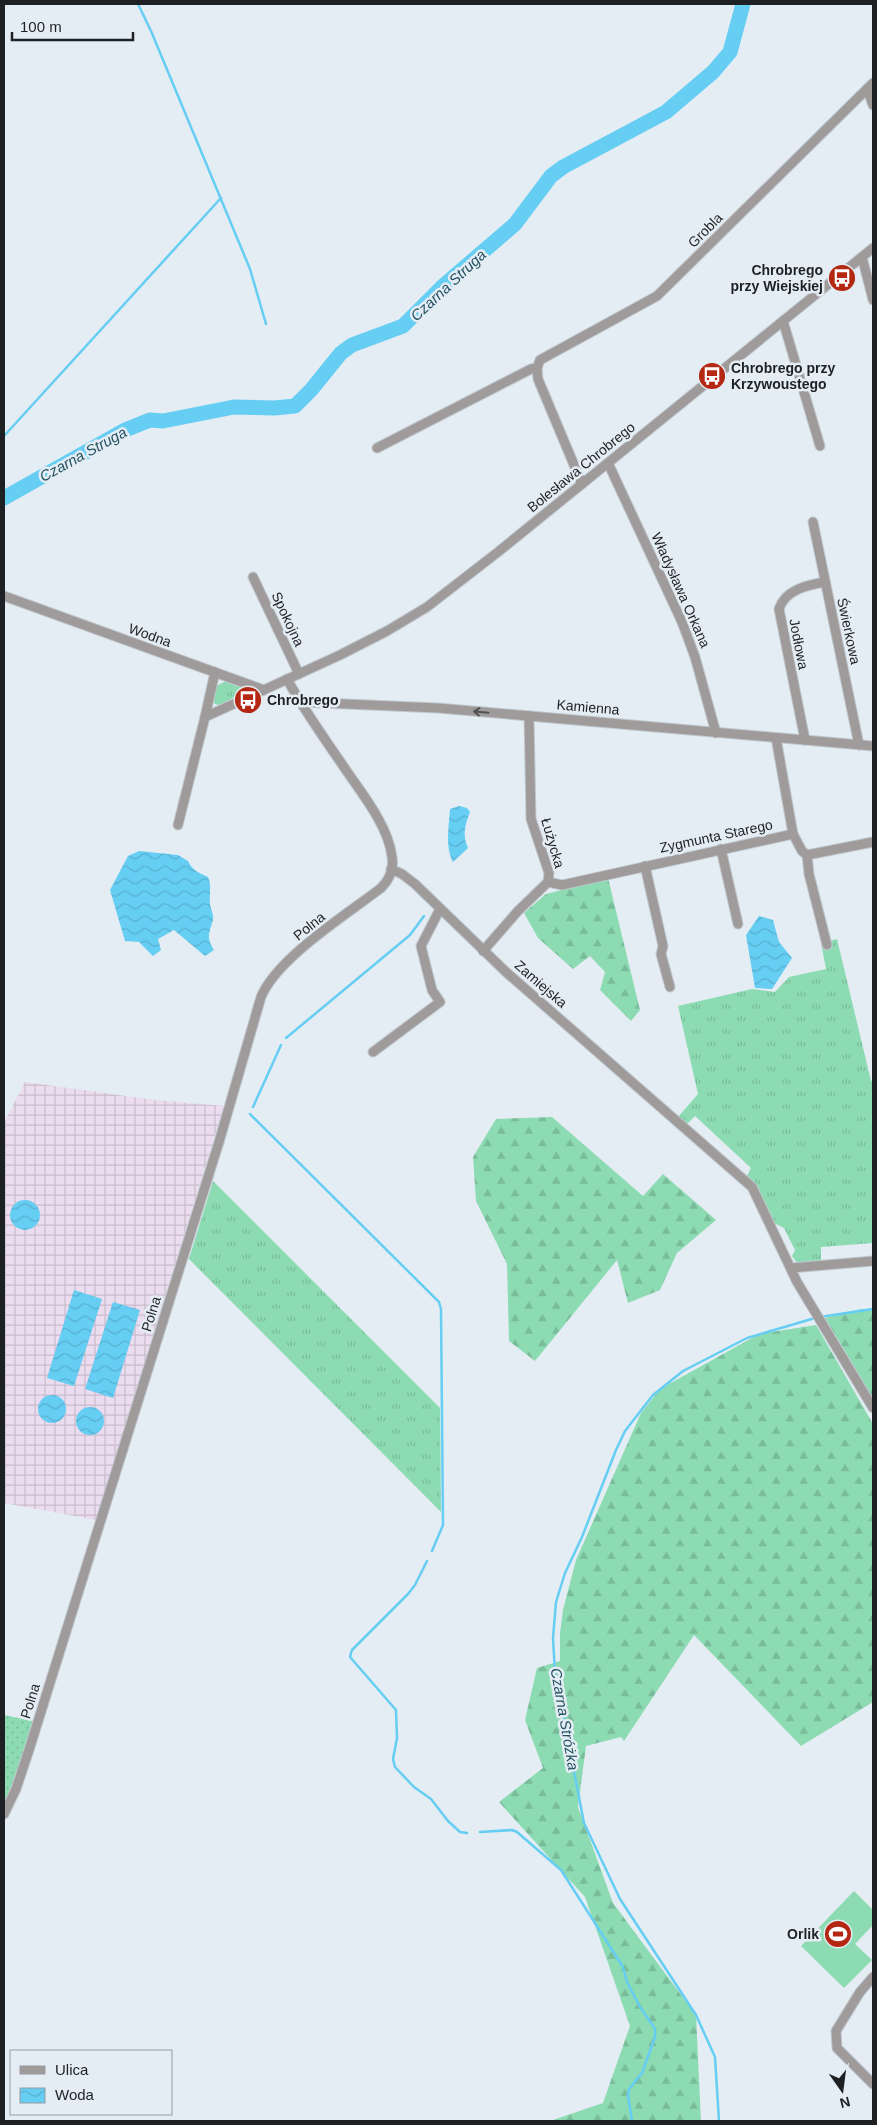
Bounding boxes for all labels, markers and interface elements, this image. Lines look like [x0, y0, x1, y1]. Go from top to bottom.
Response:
scale bar [12, 10, 134, 42]
text: 100 m [20, 18, 62, 35]
street label: Grobla [684, 209, 726, 251]
water label: Czarna Struga [407, 246, 489, 324]
place label: Chrobrego przy Wiejskiej [731, 262, 823, 294]
bus stop icon: Chrobrego przy Wiejskiej [827, 263, 857, 293]
place label: Chrobrego przy Krzywoustego [731, 360, 835, 392]
bus stop icon: Chrobrego przy Krzywoustego [697, 361, 727, 391]
street label: Bolesława Chrobrego [524, 419, 638, 515]
water label: Czarna Struga [37, 423, 129, 485]
street label: Władysława Orkana [648, 530, 714, 650]
street label: Spokojna [268, 589, 308, 649]
street label: Świerkowa [834, 596, 865, 666]
street label: Jodłowa [786, 617, 812, 671]
street label: Wodna [127, 620, 174, 650]
bus stop icon: Chrobrego [233, 685, 263, 715]
place label: Chrobrego [267, 692, 339, 708]
street label: Kamienna [556, 696, 620, 718]
one-way arrow [473, 707, 489, 717]
street label: Łużycka [538, 816, 568, 870]
street label: Zygmunta Starego [658, 816, 774, 856]
street label: Polna [290, 908, 328, 943]
street label: Zamiejska [512, 957, 570, 1011]
street label: Polna [138, 1294, 164, 1333]
water label: Czarna Stróżka [548, 1667, 582, 1771]
street label: Polna [17, 1681, 43, 1720]
sports icon: Orlik [823, 1919, 853, 1949]
place label: Orlik [787, 1926, 819, 1942]
legend [10, 2050, 172, 2115]
text: Ulica [55, 2061, 89, 2078]
north arrow [817, 2065, 867, 2115]
text: Woda [55, 2086, 95, 2103]
text: N [838, 2094, 852, 2112]

